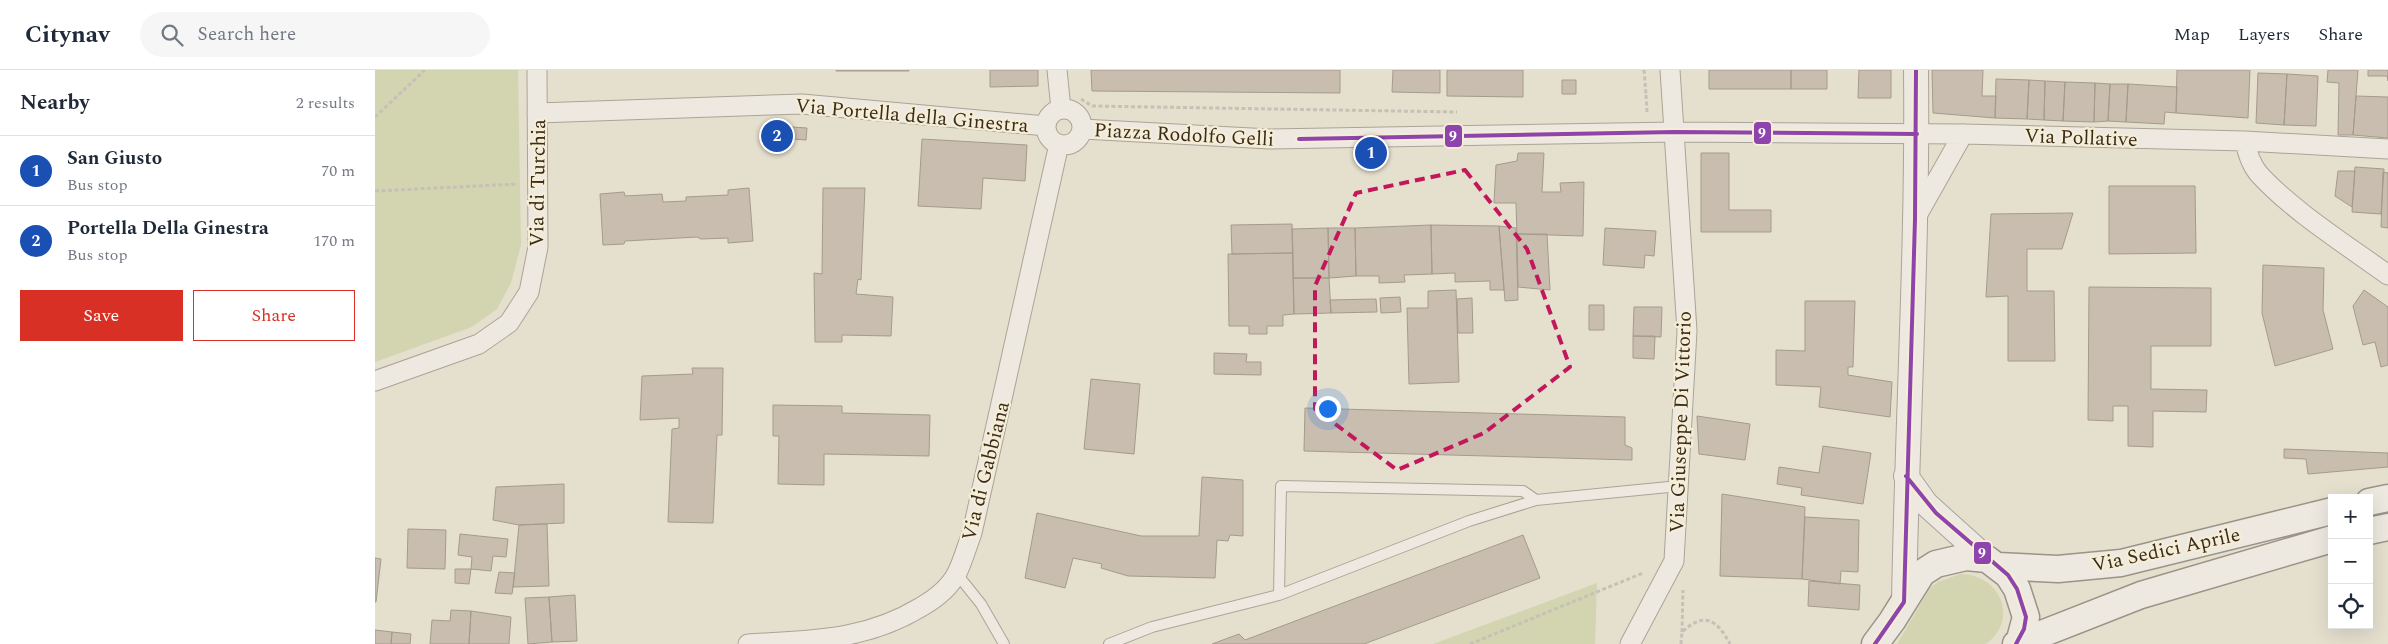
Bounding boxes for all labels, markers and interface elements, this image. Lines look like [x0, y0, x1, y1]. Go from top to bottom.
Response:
search box [140, 12, 490, 57]
text: Citynav [25, 17, 110, 53]
text: Search here [198, 20, 296, 49]
icon: search [158, 21, 186, 49]
text: Map [2174, 21, 2210, 48]
text: Layers [2238, 21, 2290, 48]
text: Share [2318, 21, 2363, 48]
text: Nearby [20, 87, 90, 119]
text: 2 results [296, 91, 355, 115]
street label: Via Portella della Ginestra [794, 91, 1030, 141]
street label: Piazza Rodolfo Gelli [1093, 115, 1275, 155]
pin: 2 [761, 117, 793, 155]
street label: Via di Turchia [522, 119, 554, 247]
line badge: 9 [1753, 121, 1772, 145]
street label: Via Pollative [2024, 121, 2138, 155]
text: 9 [1758, 123, 1766, 144]
line badge: 9 [1444, 124, 1463, 148]
text: 9 [1449, 126, 1457, 147]
pin: 1 [1355, 134, 1387, 172]
text: San Giusto [67, 144, 162, 173]
text: 1 [32, 159, 40, 183]
text: 70 m [321, 159, 355, 183]
text: Bus stop [67, 173, 128, 197]
text: Portella Della Ginestra [67, 214, 269, 243]
text: 2 [32, 229, 40, 253]
text: 170 m [313, 229, 355, 253]
text: Bus stop [67, 243, 128, 267]
button: Save [20, 290, 183, 341]
button: Share [193, 290, 355, 341]
street label: Via Giuseppe Di Vittorio [1662, 310, 1700, 534]
your location [1315, 396, 1341, 422]
street label: Via di Gabbiana [954, 398, 1018, 544]
map controls [2328, 494, 2373, 629]
button: + [2328, 494, 2373, 539]
street label: Via Sedici Aprile [2089, 520, 2243, 580]
button: − [2328, 539, 2373, 584]
line badge: 9 [1973, 541, 1992, 565]
text: 9 [1978, 543, 1986, 564]
button: locate [2328, 584, 2373, 629]

